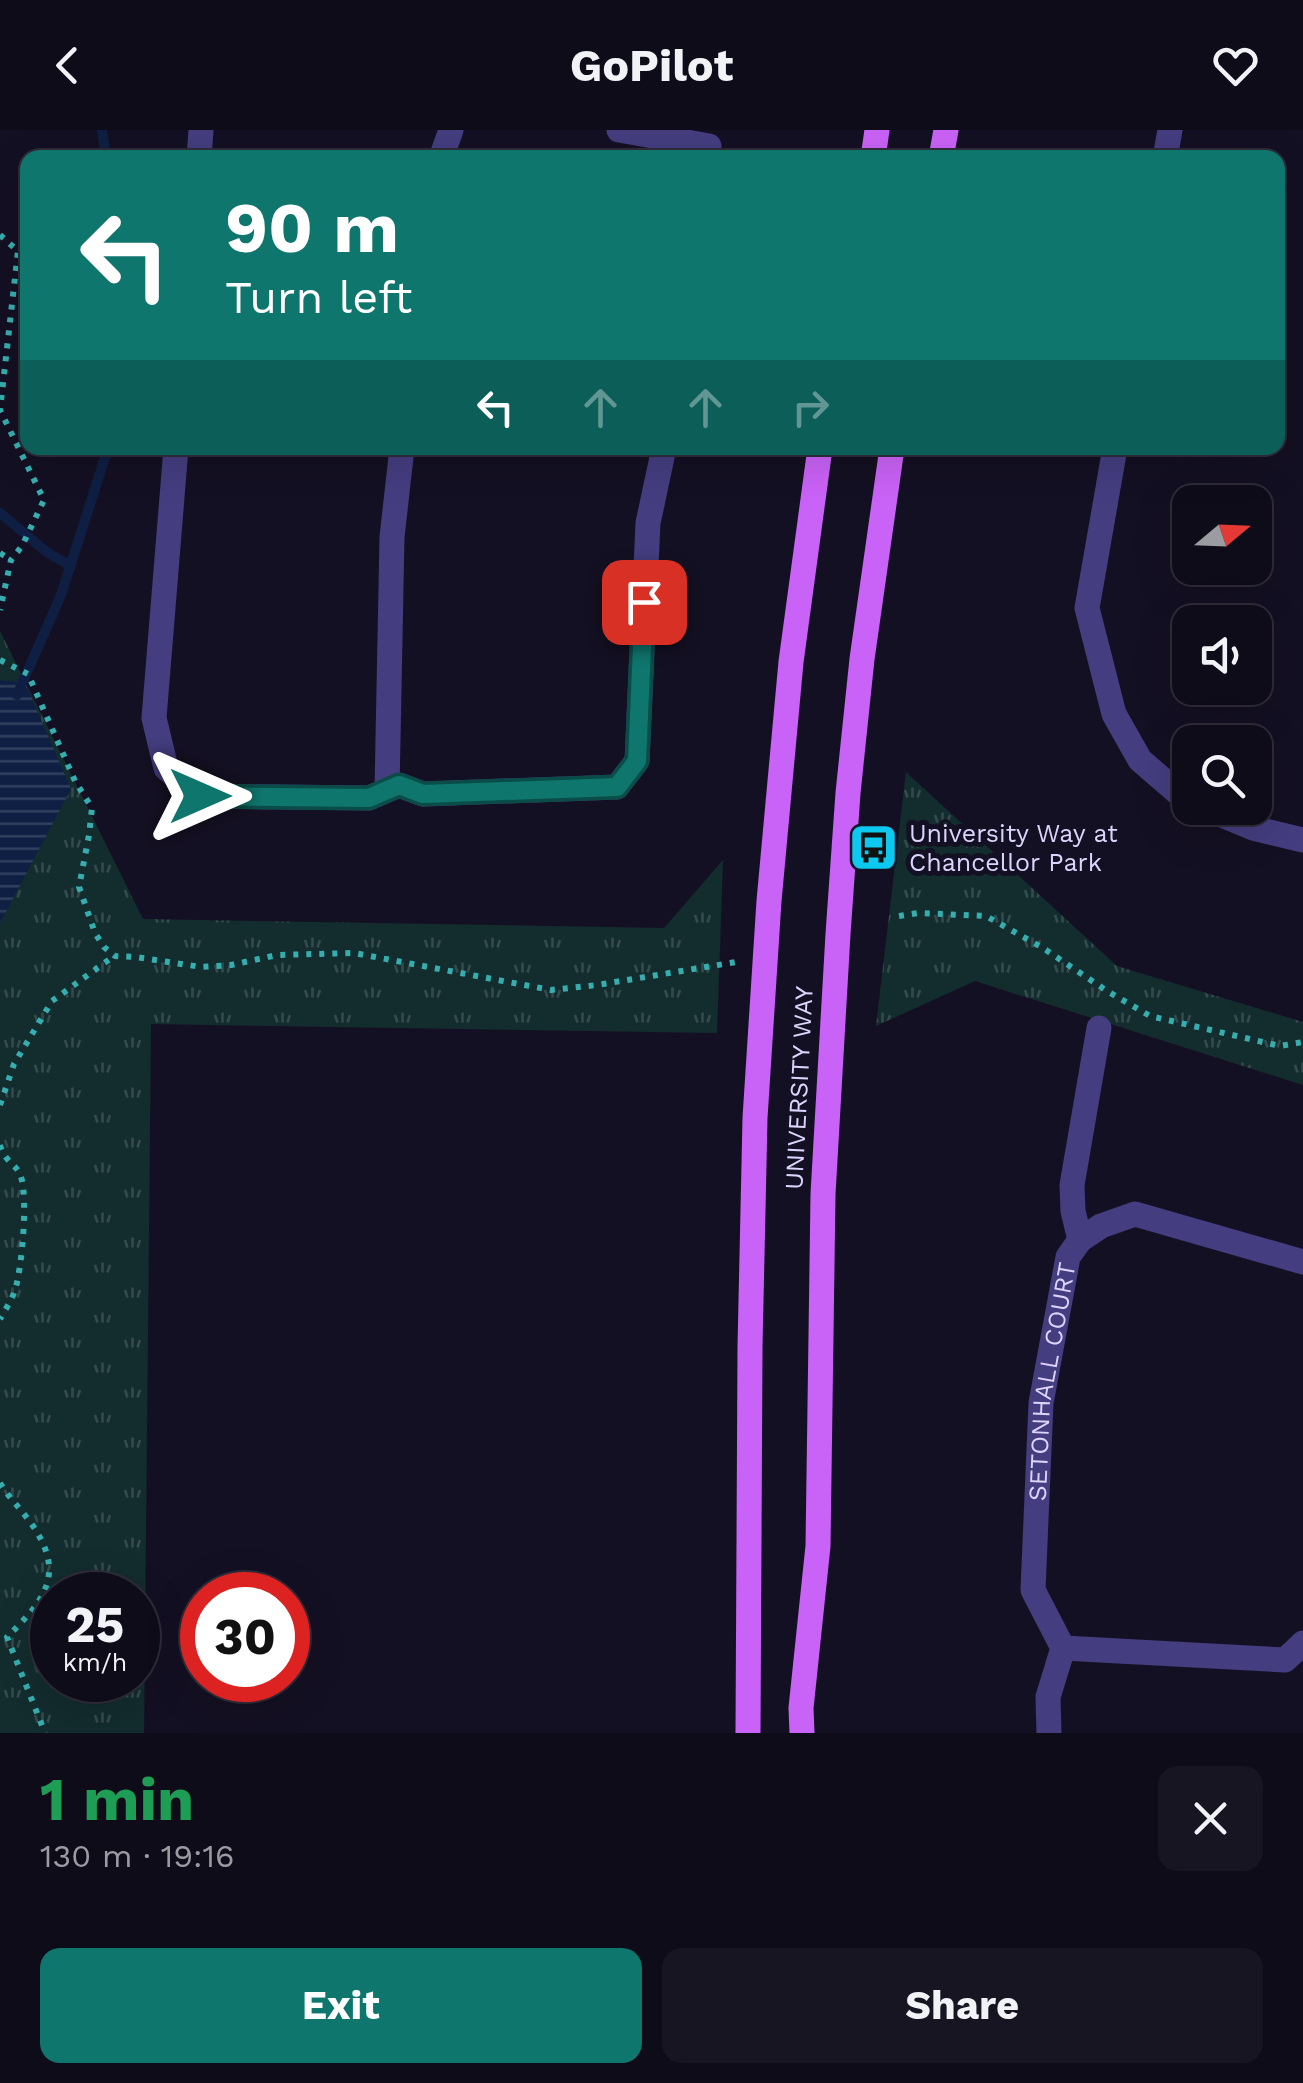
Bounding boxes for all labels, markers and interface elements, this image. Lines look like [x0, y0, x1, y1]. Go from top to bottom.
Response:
icon: back [40, 38, 95, 93]
icon: heart [1208, 38, 1263, 93]
text: GoPilot [570, 39, 733, 92]
text: 90 m [225, 187, 399, 269]
icon: left [60, 190, 190, 320]
text: Turn left [225, 271, 412, 324]
icon: left [468, 380, 523, 435]
icon: ahead [573, 380, 628, 435]
icon: ahead [678, 380, 733, 435]
icon: right [783, 380, 838, 435]
north arrow [1172, 485, 1272, 585]
map controls [1172, 485, 1272, 825]
pin [602, 560, 687, 645]
icon: arrive [617, 575, 672, 630]
button: sound [1172, 605, 1272, 705]
button: search [1172, 725, 1272, 825]
position arrow [148, 744, 252, 848]
place label: University Way at Chancellor Park [909, 819, 1118, 877]
bus stop icon: University Way at Chancellor Park [848, 821, 900, 873]
street label: UNIVERSITY WAY [779, 985, 819, 1191]
street label: SETONHALL COURT [1022, 1260, 1081, 1502]
speed limit sign: 30 [180, 1572, 310, 1702]
text: 25 [66, 1595, 124, 1654]
text: km/h [63, 1648, 127, 1677]
text: 1 min [40, 1764, 194, 1835]
button: close [1158, 1766, 1263, 1871]
text: 130 m · 19:16 [40, 1837, 235, 1875]
button: Exit [40, 1948, 642, 2063]
button: Share [662, 1948, 1263, 2063]

